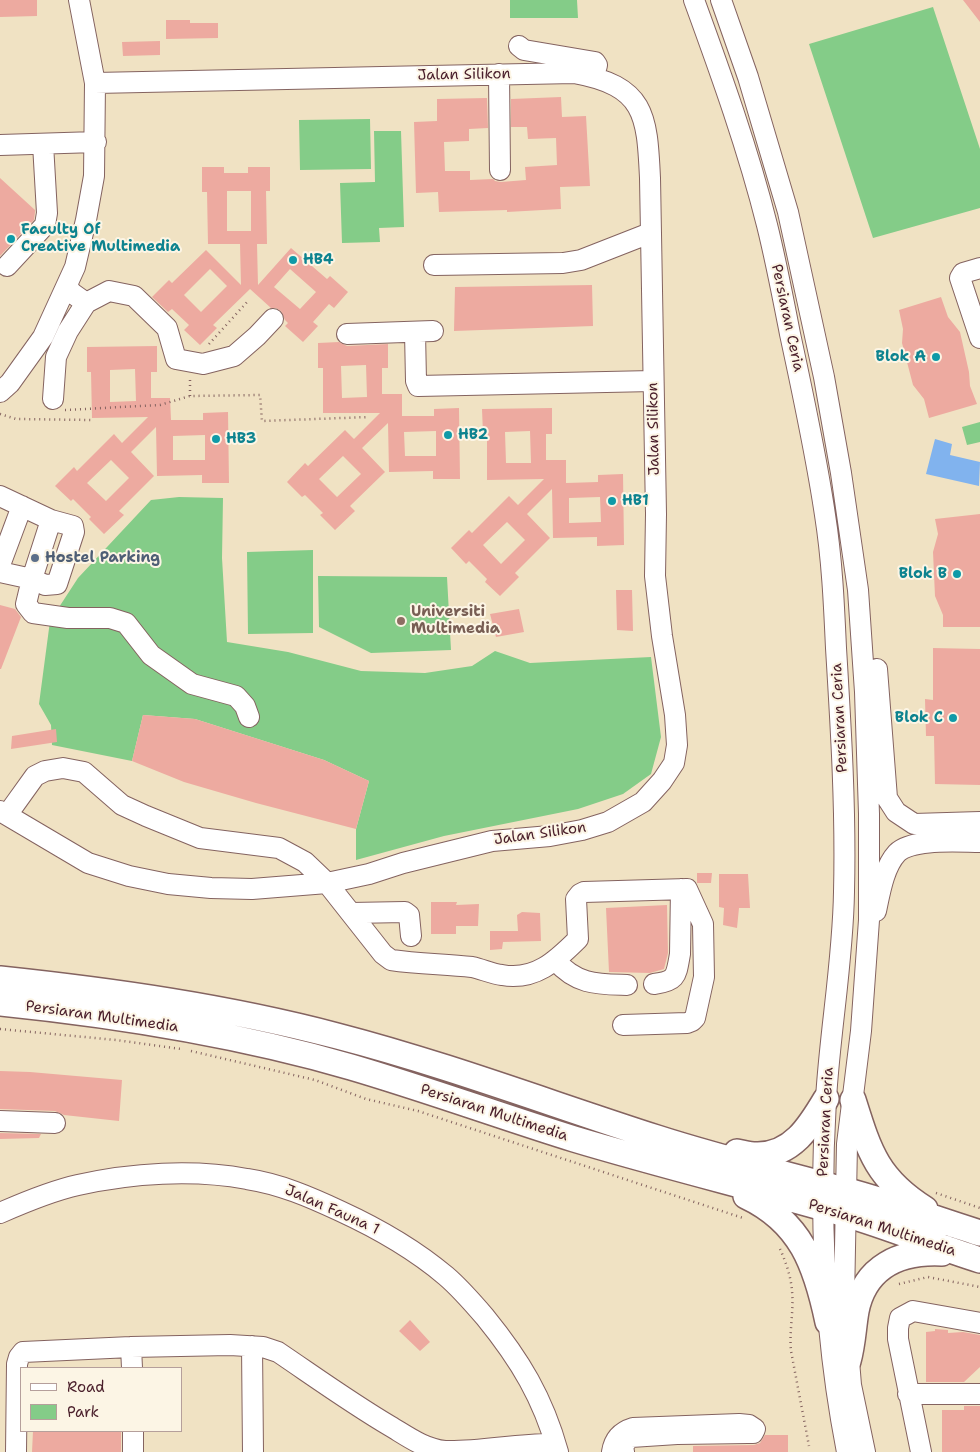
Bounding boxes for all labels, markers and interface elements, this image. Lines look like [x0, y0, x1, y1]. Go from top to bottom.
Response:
street label: Jalan Silikon [417, 65, 511, 85]
place label: Faculty Of Creative Multimedia [21, 221, 180, 256]
marker: Faculty Of Creative Multimedia [5, 233, 17, 245]
place label: HB4 [303, 251, 334, 269]
marker: HB4 [287, 254, 299, 266]
street label: Persiaran Ceria [767, 262, 807, 374]
place label: Blok A [876, 348, 926, 366]
marker: Blok A [930, 351, 942, 363]
street label: Jalan Silikon [644, 382, 664, 476]
place label: HB2 [458, 426, 488, 444]
marker: HB2 [442, 429, 454, 441]
place label: HB3 [226, 430, 256, 448]
marker: HB3 [210, 433, 222, 445]
place label: HB1 [622, 492, 649, 510]
marker: HB1 [606, 495, 618, 507]
place label: Hostel Parking [45, 549, 160, 567]
marker: Hostel Parking [29, 552, 41, 564]
place label: Blok B [899, 565, 947, 583]
marker: Blok B [951, 568, 963, 580]
place label: Universiti Multimedia [411, 603, 500, 638]
marker: Universiti Multimedia [395, 615, 407, 627]
street label: Persiaran Ceria [828, 663, 852, 773]
place label: Blok C [895, 709, 943, 727]
marker: Blok C [947, 712, 959, 724]
street label: Jalan Silikon [493, 819, 587, 849]
street label: Persiaran Multimedia [24, 997, 180, 1037]
street label: Persiaran Ceria [814, 1067, 838, 1177]
street label: Persiaran Multimedia [418, 1081, 570, 1145]
street label: Jalan Fauna 1 [282, 1181, 382, 1239]
street label: Persiaran Multimedia [806, 1196, 958, 1260]
legend [20, 1367, 182, 1432]
text: Road [67, 1377, 105, 1397]
text: Park [67, 1402, 99, 1422]

